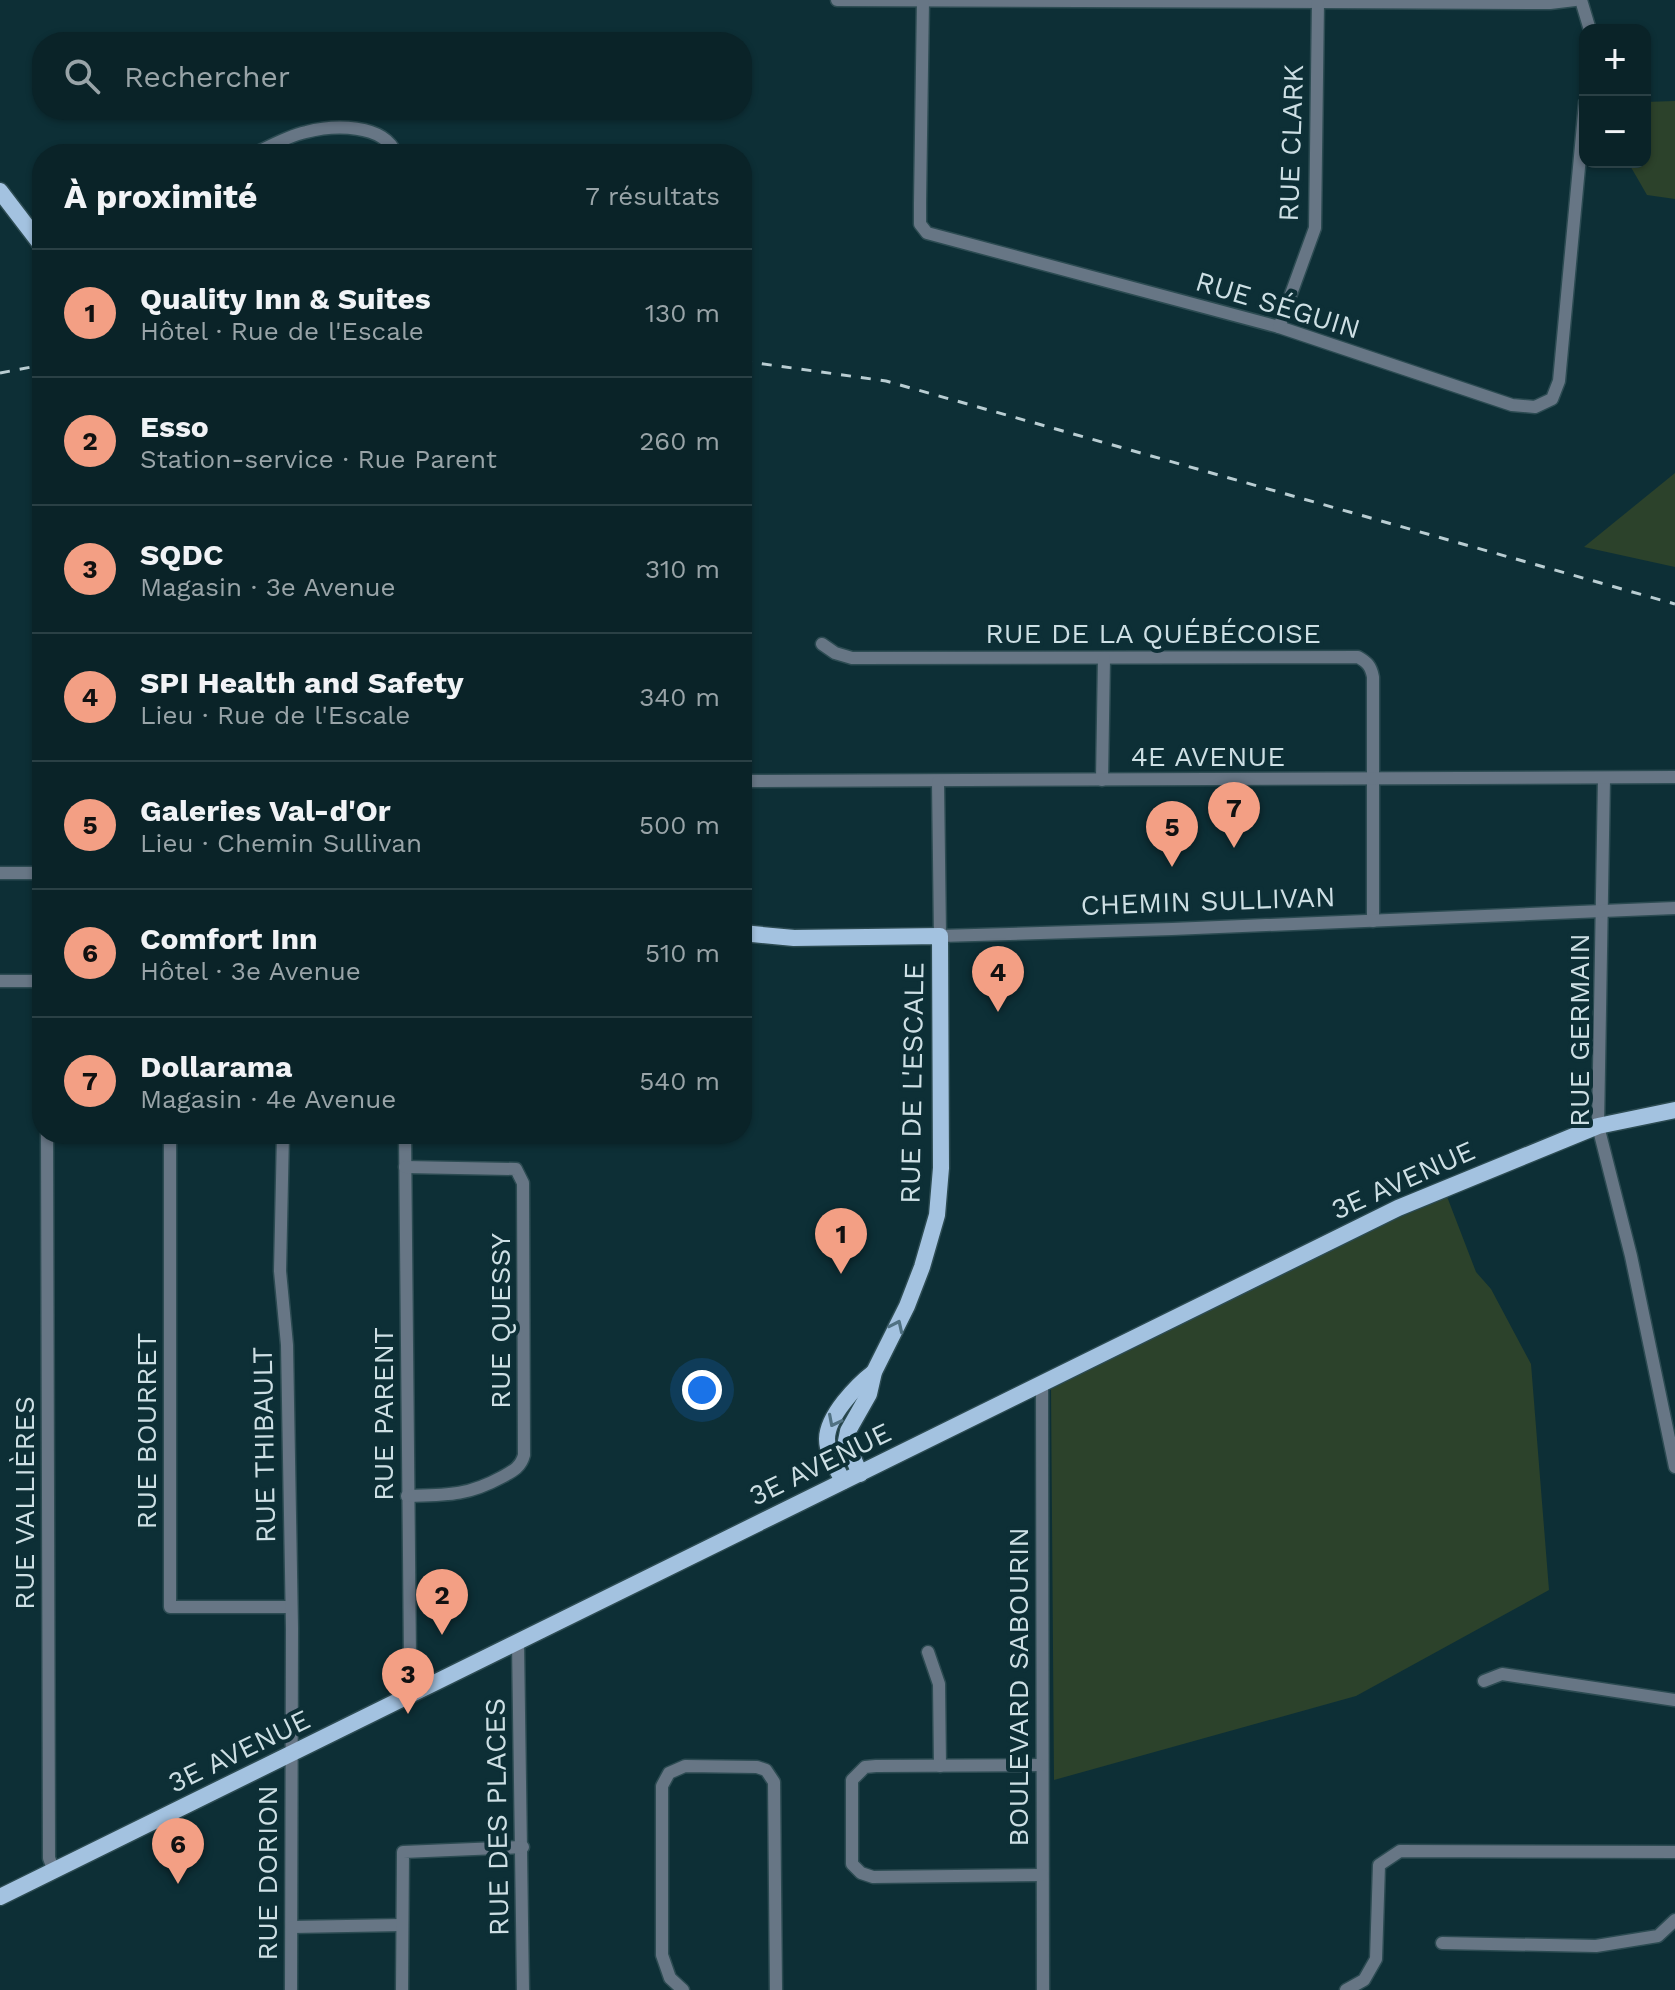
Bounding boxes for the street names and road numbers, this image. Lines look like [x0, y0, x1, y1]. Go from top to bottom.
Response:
street label: RUE CLARK [1272, 64, 1310, 222]
street label: RUE SÉGUIN [1192, 264, 1364, 346]
street label: RUE DE LA QUÉBÉCOISE [985, 617, 1321, 650]
street label: 4E AVENUE [1131, 740, 1285, 773]
street label: CHEMIN SULLIVAN [1080, 880, 1336, 922]
street label: RUE GERMAIN [1563, 933, 1596, 1127]
street label: RUE DE L'ESCALE [893, 962, 931, 1204]
street label: 3E AVENUE [1326, 1134, 1480, 1226]
street label: RUE QUESSY [484, 1233, 517, 1409]
street label: RUE PARENT [367, 1327, 400, 1501]
street label: RUE BOURRET [130, 1332, 163, 1529]
street label: RUE THIBAULT [246, 1346, 282, 1544]
street label: RUE VALLIÈRES [8, 1396, 41, 1610]
street label: 3E AVENUE [744, 1415, 896, 1513]
street label: BOULEVARD SABOURIN [1002, 1527, 1035, 1847]
street label: RUE DES PLACES [478, 1698, 516, 1936]
street label: 3E AVENUE [163, 1702, 315, 1800]
street label: RUE DORION [251, 1785, 284, 1961]

